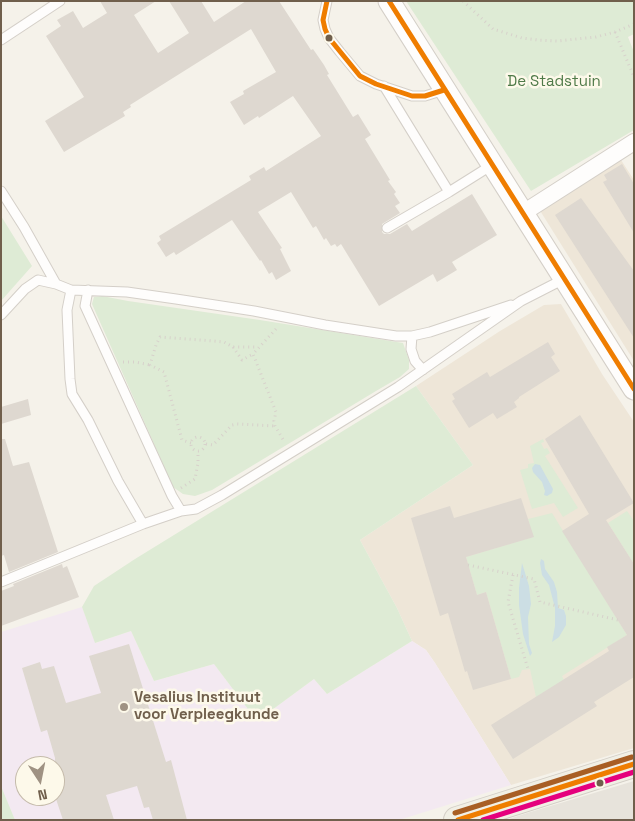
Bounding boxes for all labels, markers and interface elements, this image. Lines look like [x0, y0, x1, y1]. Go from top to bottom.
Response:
unlabelled marker [324, 33, 334, 43]
park label: De Stadstuin [507, 73, 601, 91]
place label: Vesalius Instituut voor Verpleegkunde [134, 689, 279, 724]
marker: Vesalius Instituut voor Verpleegkunde [118, 701, 130, 713]
north arrow [15, 756, 65, 806]
unlabelled marker [595, 778, 605, 788]
text: N [36, 785, 49, 804]

